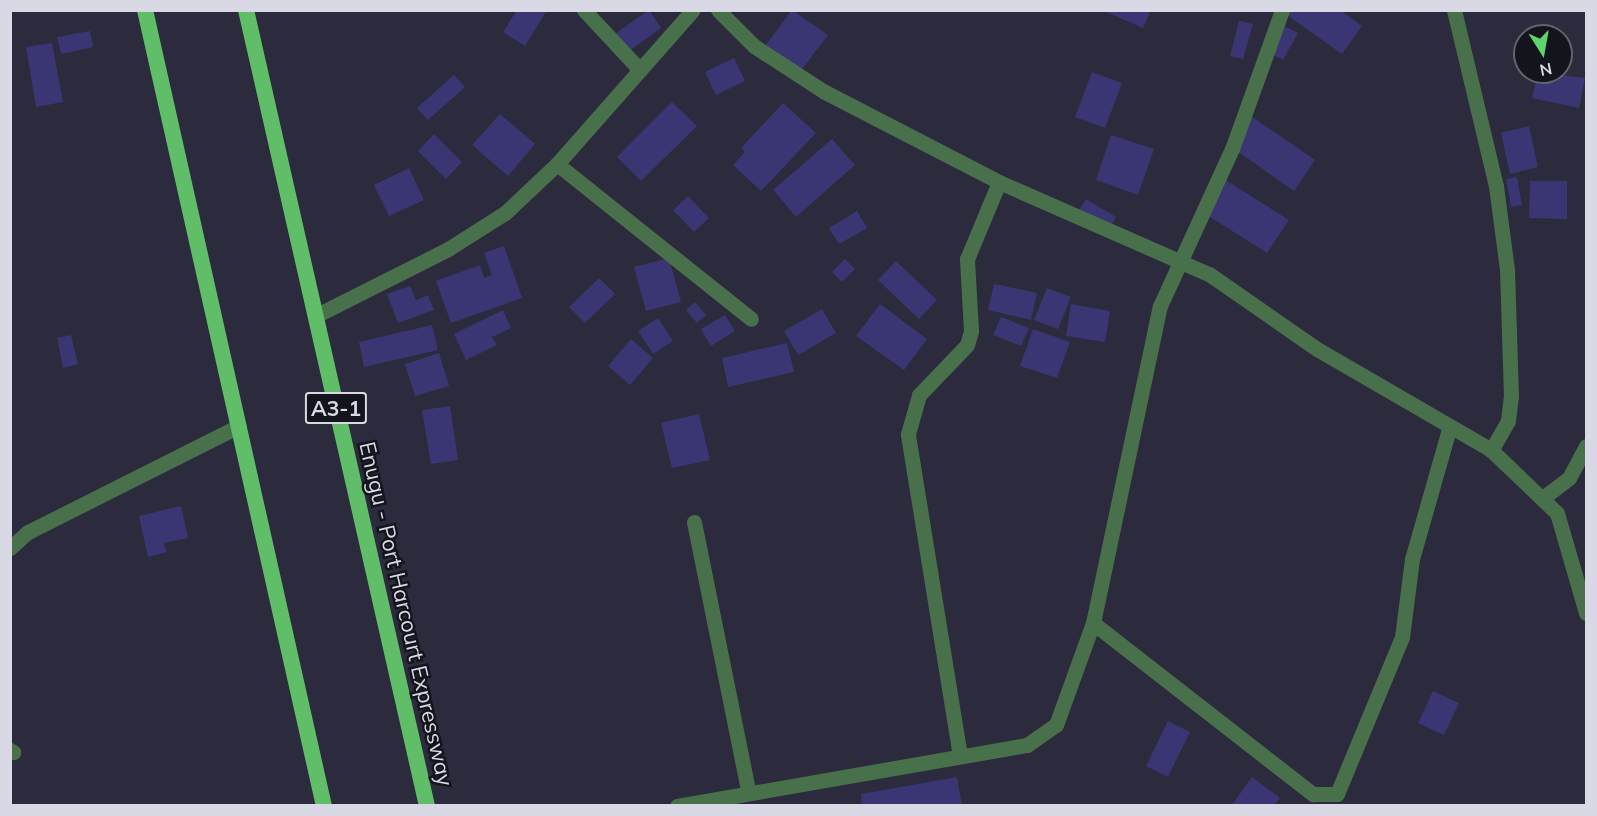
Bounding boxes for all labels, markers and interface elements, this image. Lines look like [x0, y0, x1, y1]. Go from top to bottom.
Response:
north arrow [1513, 24, 1573, 84]
text: N [1538, 59, 1554, 81]
road number: A3-1 [304, 390, 368, 426]
street label: Enugu - Port Harcourt Expressway [353, 439, 459, 789]

